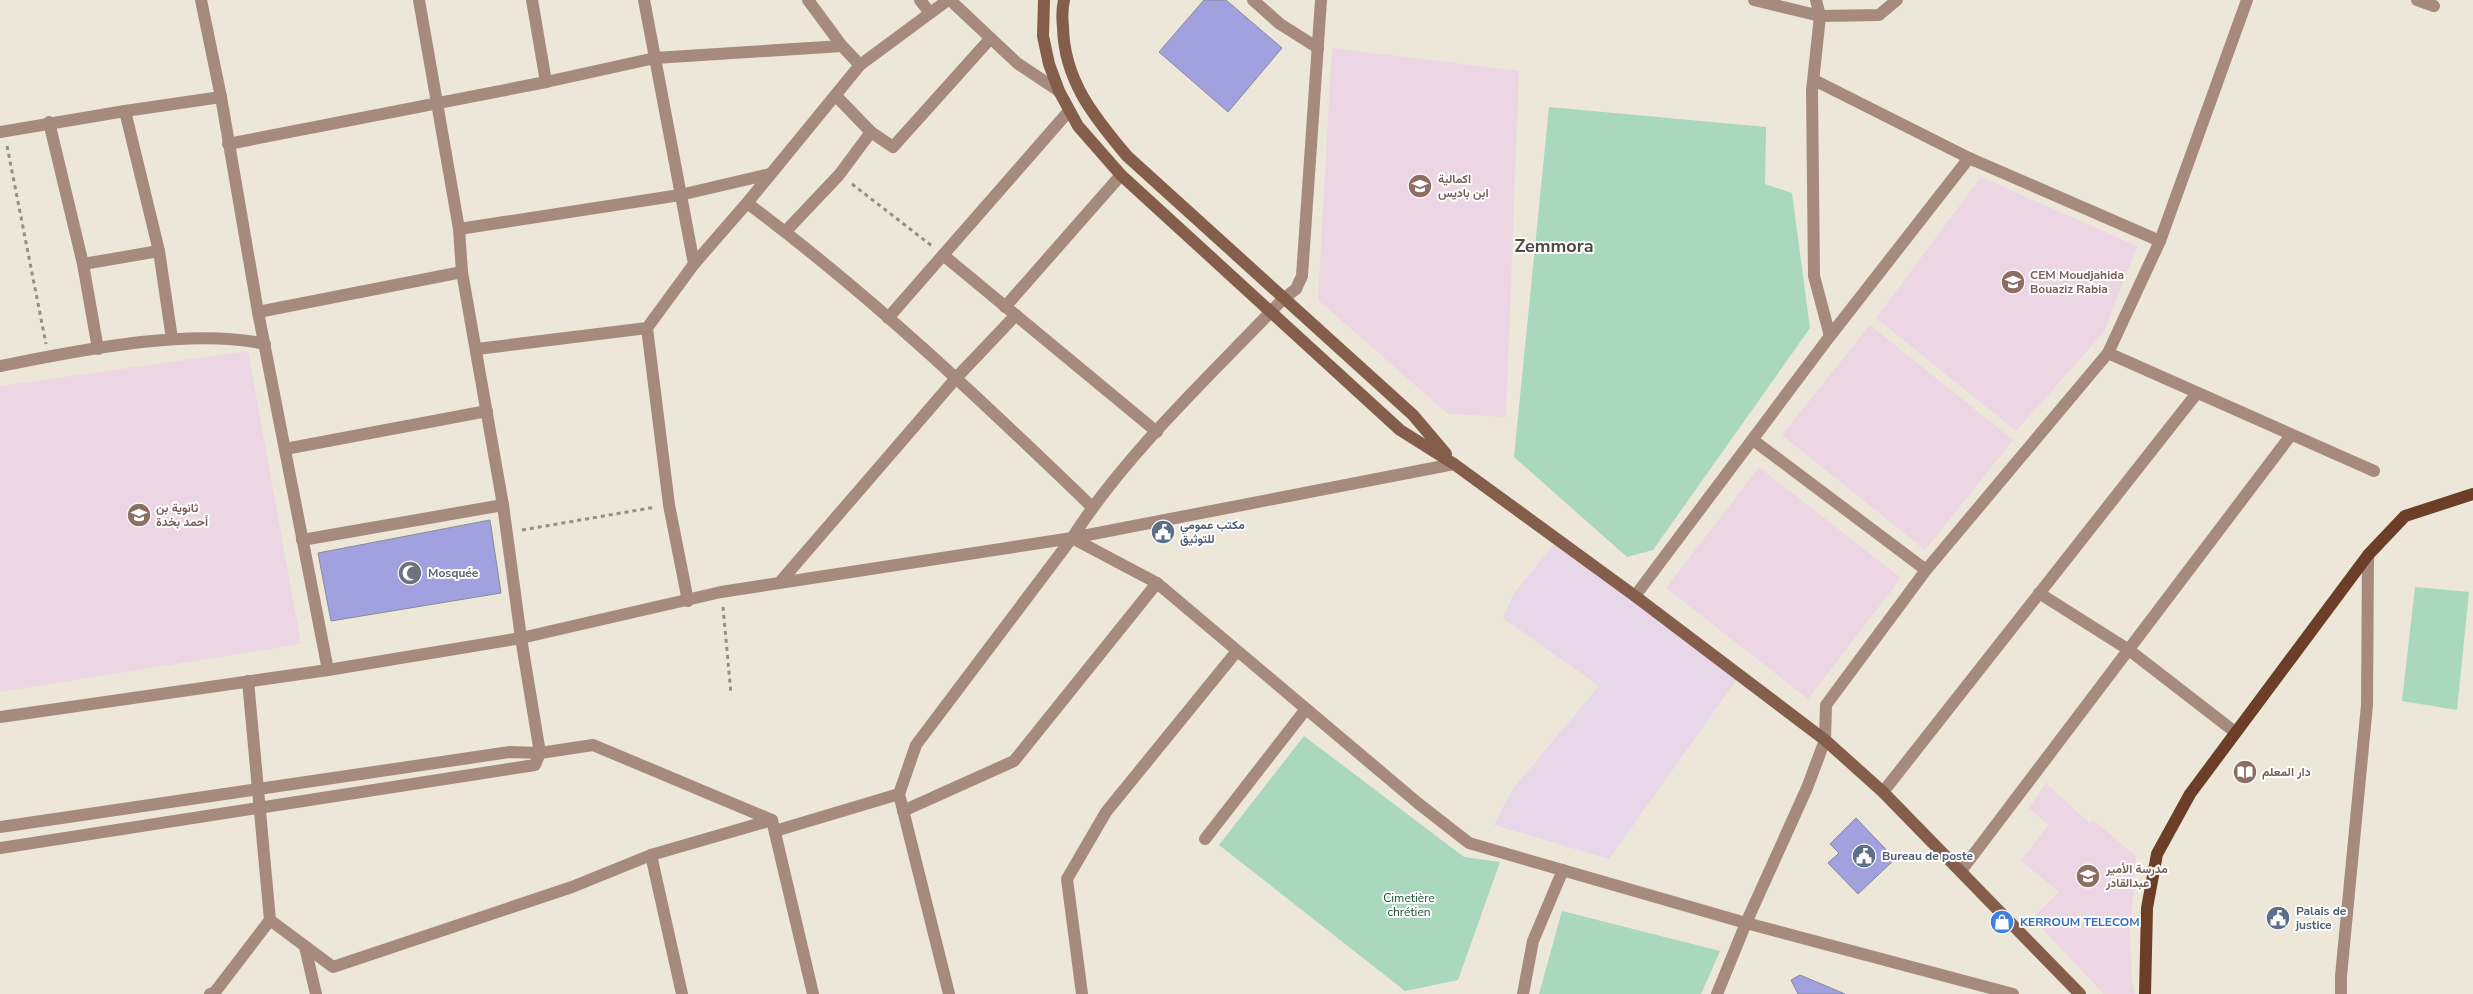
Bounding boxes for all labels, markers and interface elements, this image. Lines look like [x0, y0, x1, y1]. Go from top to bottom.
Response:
place label: اكمالية ابن باديس [1438, 171, 1489, 201]
school or university icon: اكمالية ابن باديس [1407, 173, 1433, 199]
district label: Zemmora [1514, 234, 1594, 258]
place label: CEM Moudjahida Bouaziz Rabia [2030, 267, 2124, 297]
school or university icon: CEM Moudjahida Bouaziz Rabia [2000, 269, 2026, 295]
place label: ثانوية بن أحمد بخدة [156, 500, 208, 530]
school or university icon: ثانوية بن أحمد بخدة [126, 502, 152, 528]
place label: مكتب عمومي للتوثيق [1180, 517, 1245, 547]
public building icon: مكتب عمومي للتوثيق [1150, 519, 1176, 545]
mosque icon: Mosquée [397, 560, 423, 586]
place label: Mosquée [428, 565, 479, 581]
library icon: دار المعلم [2232, 759, 2258, 785]
place label: دار المعلم [2262, 764, 2311, 780]
public building icon: Bureau de poste [1851, 843, 1877, 869]
place label: Bureau de poste [1882, 848, 1973, 864]
place label: مدرسة الأمير عبدالقادر [2105, 861, 2168, 891]
school or university icon: مدرسة الأمير عبدالقادر [2075, 863, 2101, 889]
park label: Cimetière chrétien [1383, 890, 1435, 920]
place label: Palais de justice [2295, 903, 2347, 933]
public building icon: Palais de justice [2265, 905, 2291, 931]
shop icon: KERROUM TELECOM [1989, 909, 2015, 935]
place label: KERROUM TELECOM [2020, 914, 2140, 930]

